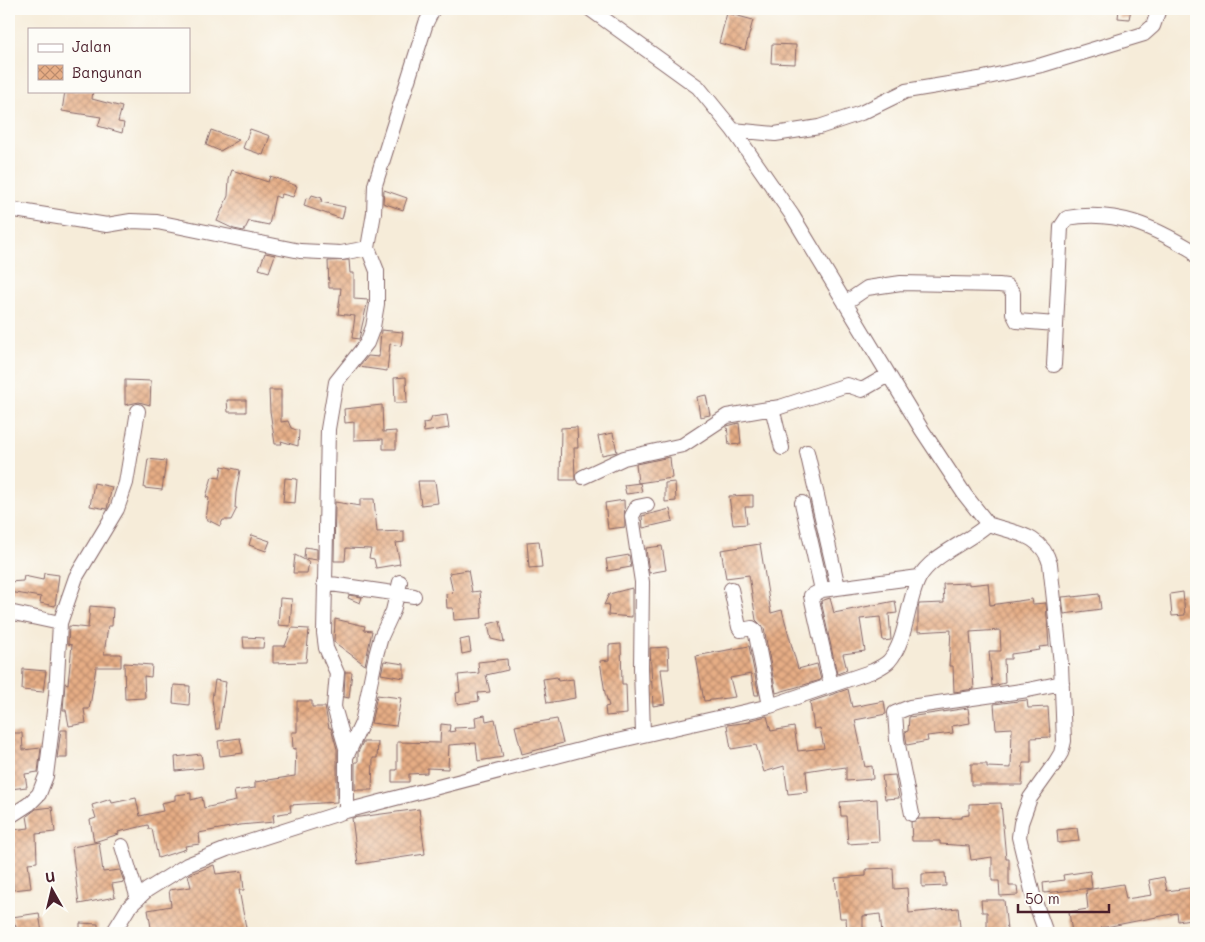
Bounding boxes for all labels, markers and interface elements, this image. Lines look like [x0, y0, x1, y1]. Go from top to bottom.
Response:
legend [28, 28, 190, 92]
text: Jalan [72, 36, 111, 56]
text: Bangunan [72, 62, 142, 82]
north arrow [28, 864, 78, 914]
text: U [44, 867, 56, 887]
scale bar [1018, 882, 1109, 914]
text: 50 m [1025, 888, 1060, 908]

